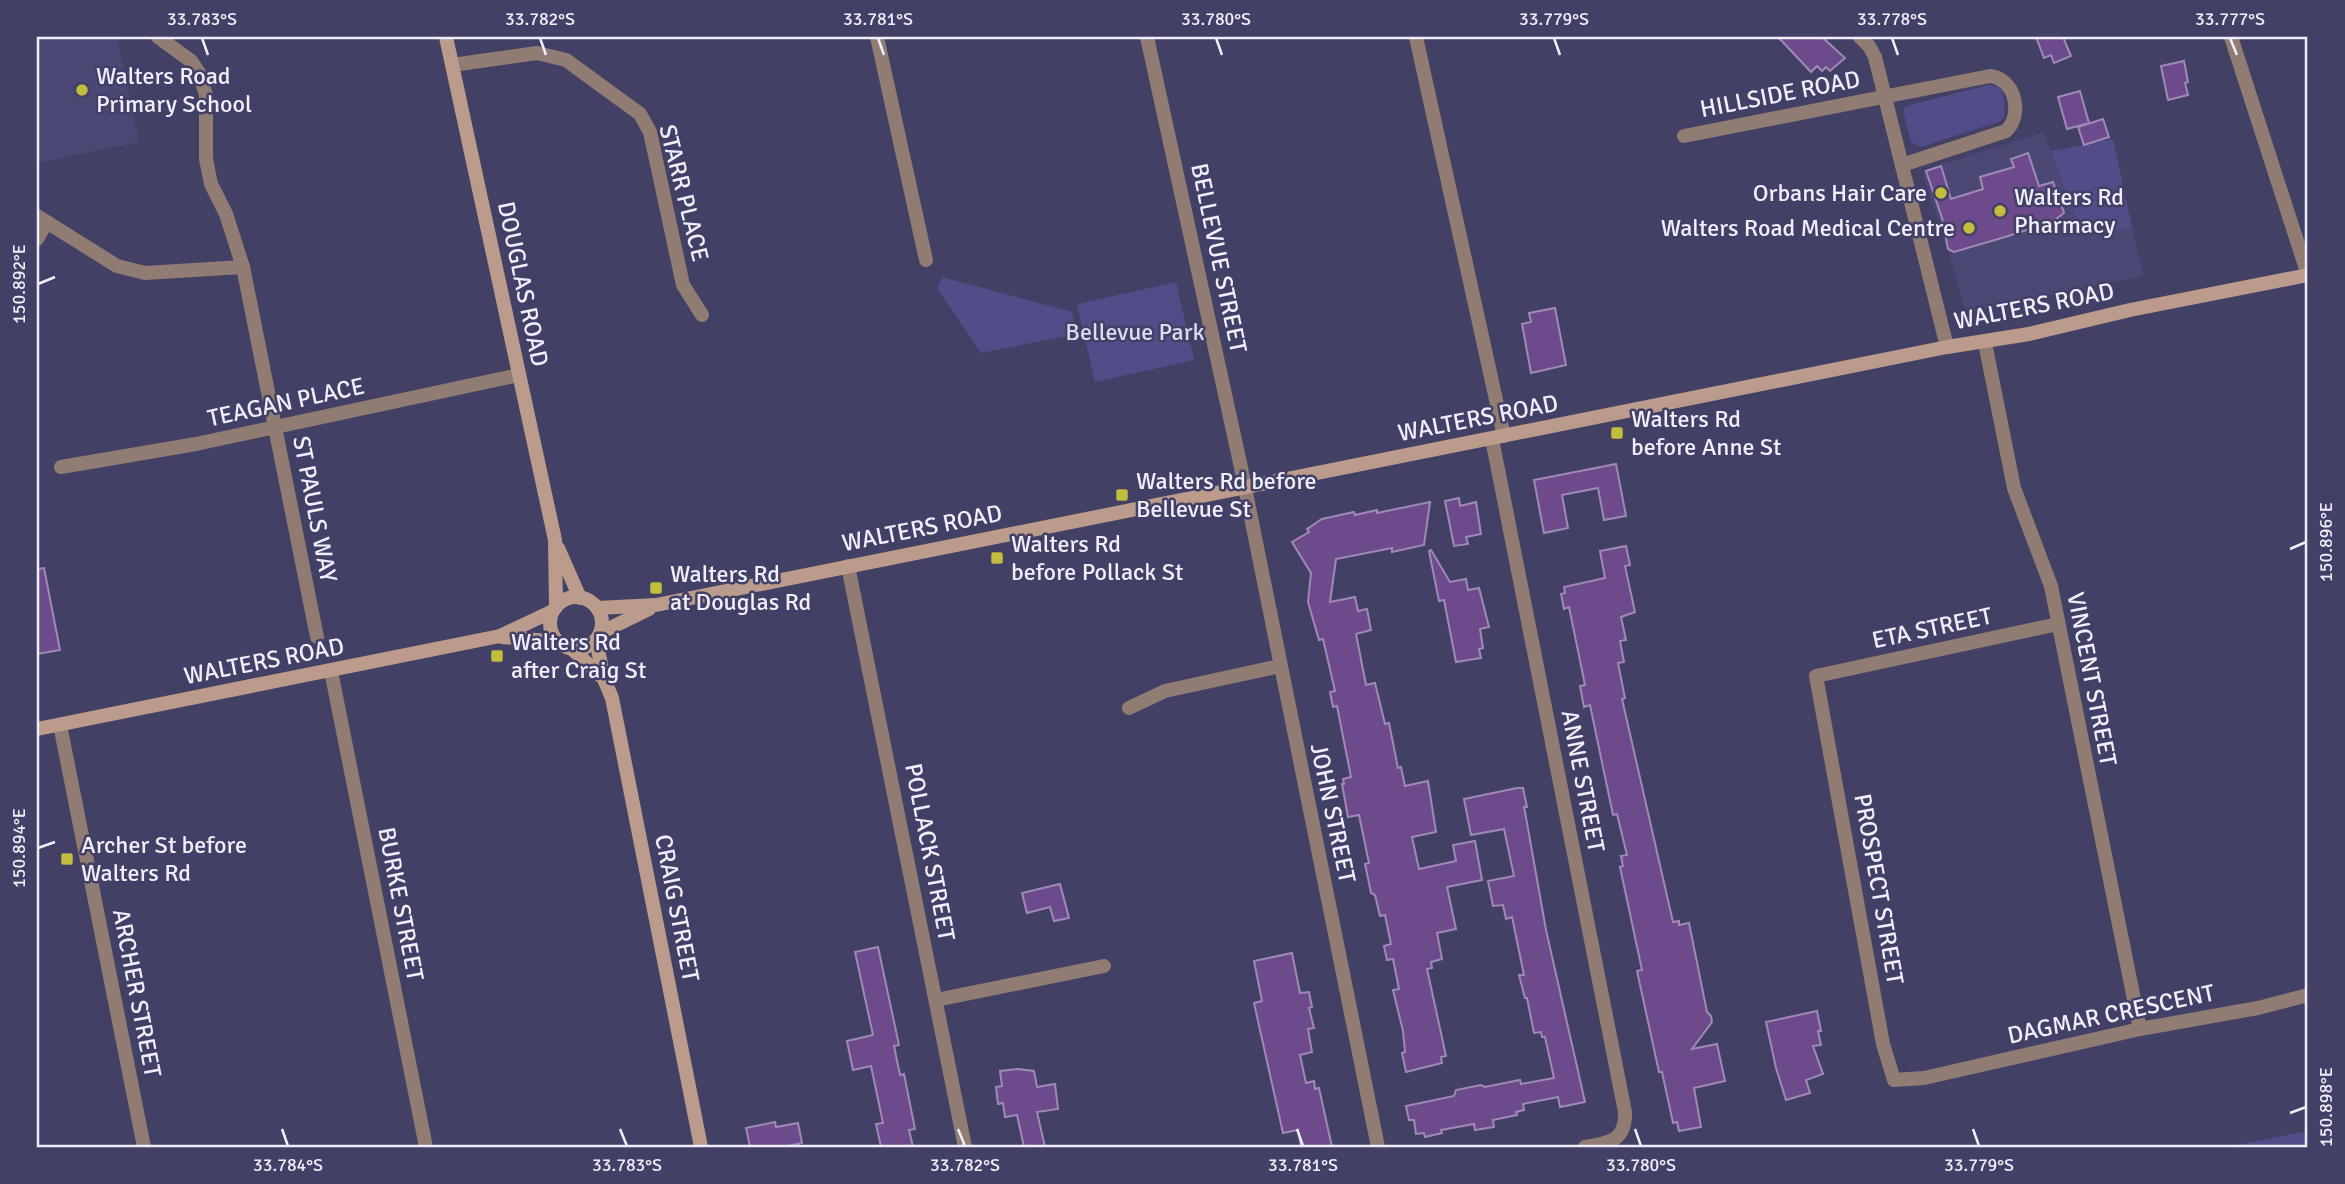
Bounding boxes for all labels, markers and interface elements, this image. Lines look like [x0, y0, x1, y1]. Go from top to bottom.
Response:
text: 33.783°S [167, 8, 237, 30]
text: 33.782°S [505, 8, 575, 30]
text: 33.781°S [843, 8, 913, 30]
text: 33.780°S [1181, 8, 1251, 30]
text: 33.779°S [1519, 8, 1589, 30]
text: 33.778°S [1857, 8, 1927, 30]
text: 33.777°S [2195, 8, 2265, 30]
place label: Walters Road Primary School [96, 61, 252, 119]
street label: HILLSIDE ROAD [1697, 64, 1863, 124]
marker: Walters Road Primary School [74, 82, 90, 98]
street label: STARR PLACE [652, 121, 716, 265]
street label: BELLEVUE STREET [1184, 161, 1254, 356]
place label: Orbans Hair Care [1753, 178, 1927, 208]
place label: Walters Rd Pharmacy [2014, 182, 2124, 240]
marker: Orbans Hair Care [1933, 185, 1949, 201]
street label: DOUGLAS ROAD [491, 199, 555, 369]
marker: Walters Rd Pharmacy [1992, 203, 2008, 219]
place label: Walters Road Medical Centre [1661, 213, 1955, 243]
marker: Walters Road Medical Centre [1961, 220, 1977, 236]
text: 150.892°E [8, 244, 30, 324]
street label: WALTERS ROAD [1951, 276, 2117, 336]
park label: Bellevue Park [1065, 317, 1205, 347]
street label: TEAGAN PLACE [205, 371, 367, 433]
street label: WALTERS ROAD [1395, 388, 1561, 448]
place label: Walters Rd before Anne St [1631, 404, 1782, 462]
marker: Walters Rd before Anne St [1609, 425, 1625, 441]
street label: ST PAULS WAY [286, 433, 344, 585]
place label: Walters Rd before Bellevue St [1136, 466, 1317, 524]
marker: Walters Rd before Bellevue St [1114, 487, 1130, 503]
street label: WALTERS ROAD [839, 498, 1005, 558]
text: 150.896°E [2315, 502, 2337, 582]
place label: Walters Rd before Pollack St [1011, 529, 1183, 587]
marker: Walters Rd before Pollack St [989, 550, 1005, 566]
place label: Walters Rd at Douglas Rd [670, 559, 811, 617]
marker: Walters Rd at Douglas Rd [648, 580, 664, 596]
street label: VINCENT STREET [2060, 590, 2124, 769]
street label: ETA STREET [1869, 601, 1995, 655]
place label: Walters Rd after Craig St [511, 627, 646, 685]
street label: WALTERS ROAD [181, 631, 347, 691]
marker: Walters Rd after Craig St [489, 648, 505, 664]
street label: ANNE STREET [1555, 707, 1612, 855]
street label: JOHN STREET [1304, 740, 1362, 886]
street label: POLLACK STREET [898, 761, 962, 944]
street label: PROSPECT STREET [1847, 791, 1911, 987]
text: 150.894°E [8, 808, 30, 888]
street label: BURKE STREET [371, 825, 431, 984]
place label: Archer St before Walters Rd [81, 830, 247, 888]
street label: CRAIG STREET [648, 832, 706, 984]
marker: Archer St before Walters Rd [59, 851, 75, 867]
street label: ARCHER STREET [106, 906, 168, 1080]
street label: DAGMAR CRESCENT [2005, 977, 2217, 1051]
text: 150.898°E [2315, 1067, 2337, 1147]
text: 33.784°S [253, 1154, 323, 1176]
text: 33.783°S [592, 1154, 662, 1176]
text: 33.782°S [930, 1154, 1000, 1176]
text: 33.781°S [1268, 1154, 1338, 1176]
text: 33.780°S [1606, 1154, 1676, 1176]
text: 33.779°S [1944, 1154, 2014, 1176]

